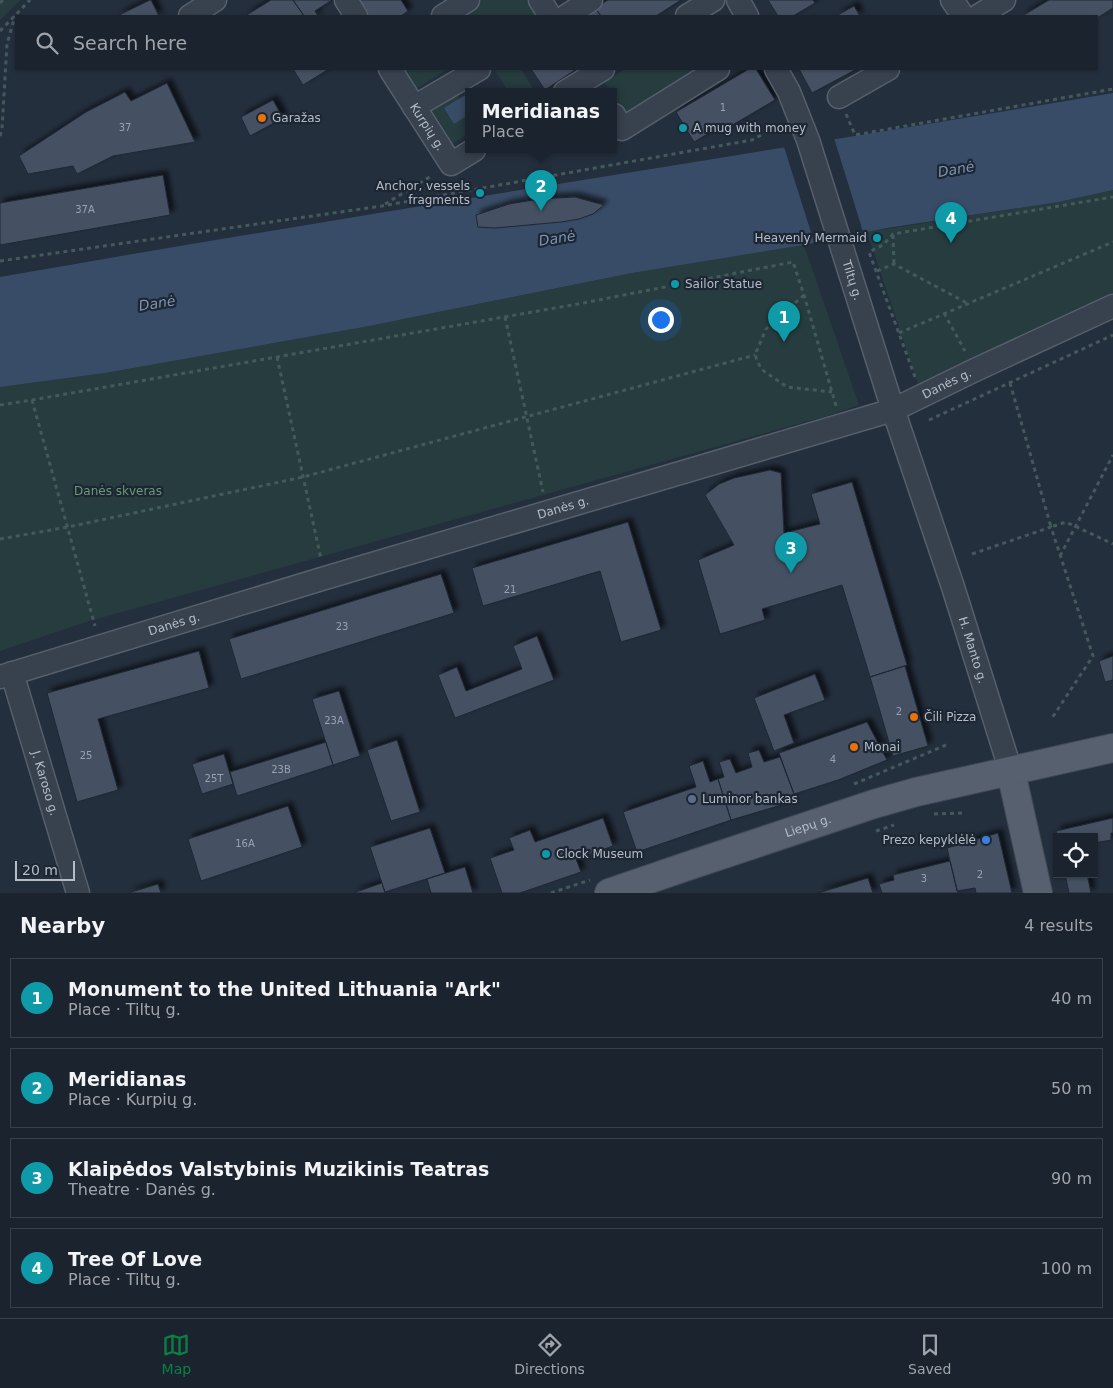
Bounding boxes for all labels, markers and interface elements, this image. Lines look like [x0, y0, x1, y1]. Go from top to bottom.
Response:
search box [15, 15, 1098, 70]
icon: search [33, 29, 61, 57]
text: Search here [73, 32, 187, 54]
popup [465, 88, 617, 153]
text: Meridianas [482, 100, 600, 122]
street label: Kurpių g. [407, 101, 448, 153]
house number: 1 [720, 102, 726, 113]
place label: Garažas [272, 111, 321, 125]
marker: Garažas [256, 112, 268, 124]
place label: A mug with money [693, 121, 806, 135]
house number: 37 [119, 122, 131, 133]
text: Place [482, 122, 524, 141]
marker: A mug with money [677, 122, 689, 134]
water label: Danė [936, 158, 976, 180]
pin: 2 [525, 170, 557, 211]
place label: Anchor, vessels fragments [376, 179, 470, 207]
marker: Anchor, vessels fragments [474, 187, 486, 199]
pin: 4 [935, 202, 967, 243]
house number: 37A [75, 204, 95, 215]
water label: Danė [538, 227, 576, 249]
place label: Heavenly Mermaid [754, 231, 867, 245]
marker: Heavenly Mermaid [871, 232, 883, 244]
street label: Tiltų g. [839, 257, 865, 302]
place label: Sailor Statue [685, 277, 762, 291]
marker: Sailor Statue [669, 278, 681, 290]
water label: Danė [138, 292, 176, 314]
pin: 1 [768, 301, 800, 342]
your location [648, 307, 674, 333]
street label: Danės g. [920, 366, 974, 402]
park label: Danės skveras [74, 484, 162, 498]
street label: Danės g. [536, 493, 591, 522]
pin: 3 [775, 532, 807, 573]
house number: 21 [504, 584, 516, 595]
street label: Danės g. [147, 610, 202, 638]
street label: H. Manto g. [956, 615, 990, 685]
house number: 23 [336, 621, 348, 632]
house number: 2 [896, 706, 902, 717]
place label: Čili Pizza [924, 709, 976, 724]
marker: Čili Pizza [908, 711, 920, 723]
house number: 23A [324, 715, 344, 726]
place label: Monai [864, 740, 900, 754]
marker: Monai [848, 741, 860, 753]
street label: J. Karoso g. [28, 748, 61, 817]
house number: 25 [80, 750, 92, 761]
house number: 4 [830, 754, 836, 765]
house number: 23B [271, 764, 291, 775]
house number: 25T [205, 773, 224, 784]
place label: Luminor bankas [702, 792, 798, 806]
marker: Luminor bankas [686, 793, 698, 805]
street label: Liepų g. [783, 812, 833, 840]
place label: Prezo kepyklėlė [882, 833, 976, 847]
map controls [1053, 833, 1098, 878]
button: locate [1053, 833, 1098, 878]
marker: Prezo kepyklėlė [980, 834, 992, 846]
house number: 16A [235, 838, 255, 849]
place label: Clock Museum [556, 847, 643, 861]
marker: Clock Museum [540, 848, 552, 860]
scale bar [15, 858, 75, 881]
text: 20 m [22, 862, 58, 878]
house number: 2 [977, 869, 983, 880]
house number: 3 [921, 873, 927, 884]
text: Nearby [20, 914, 105, 938]
text: 4 results [1024, 916, 1093, 935]
text: Monument to the United Lithuania "Ark" [68, 978, 501, 1000]
text: 1 [31, 989, 43, 1008]
text: 40 m [1051, 989, 1092, 1008]
text: Place · Tiltų g. [68, 1000, 181, 1019]
text: Meridianas [68, 1068, 186, 1090]
text: 2 [31, 1079, 43, 1098]
text: 50 m [1051, 1079, 1092, 1098]
text: Place · Kurpių g. [68, 1090, 197, 1109]
text: Klaipėdos Valstybinis Muzikinis Teatras [68, 1158, 489, 1180]
text: 3 [31, 1169, 43, 1188]
text: 90 m [1051, 1169, 1092, 1188]
text: Theatre · Danės g. [68, 1180, 216, 1199]
text: Tree Of Love [68, 1248, 202, 1270]
text: 4 [31, 1259, 43, 1278]
text: 100 m [1041, 1259, 1092, 1278]
text: Place · Tiltų g. [68, 1270, 181, 1289]
tab: Map [162, 1331, 191, 1377]
tab: Directions [514, 1331, 585, 1377]
tab: Saved [908, 1331, 951, 1377]

